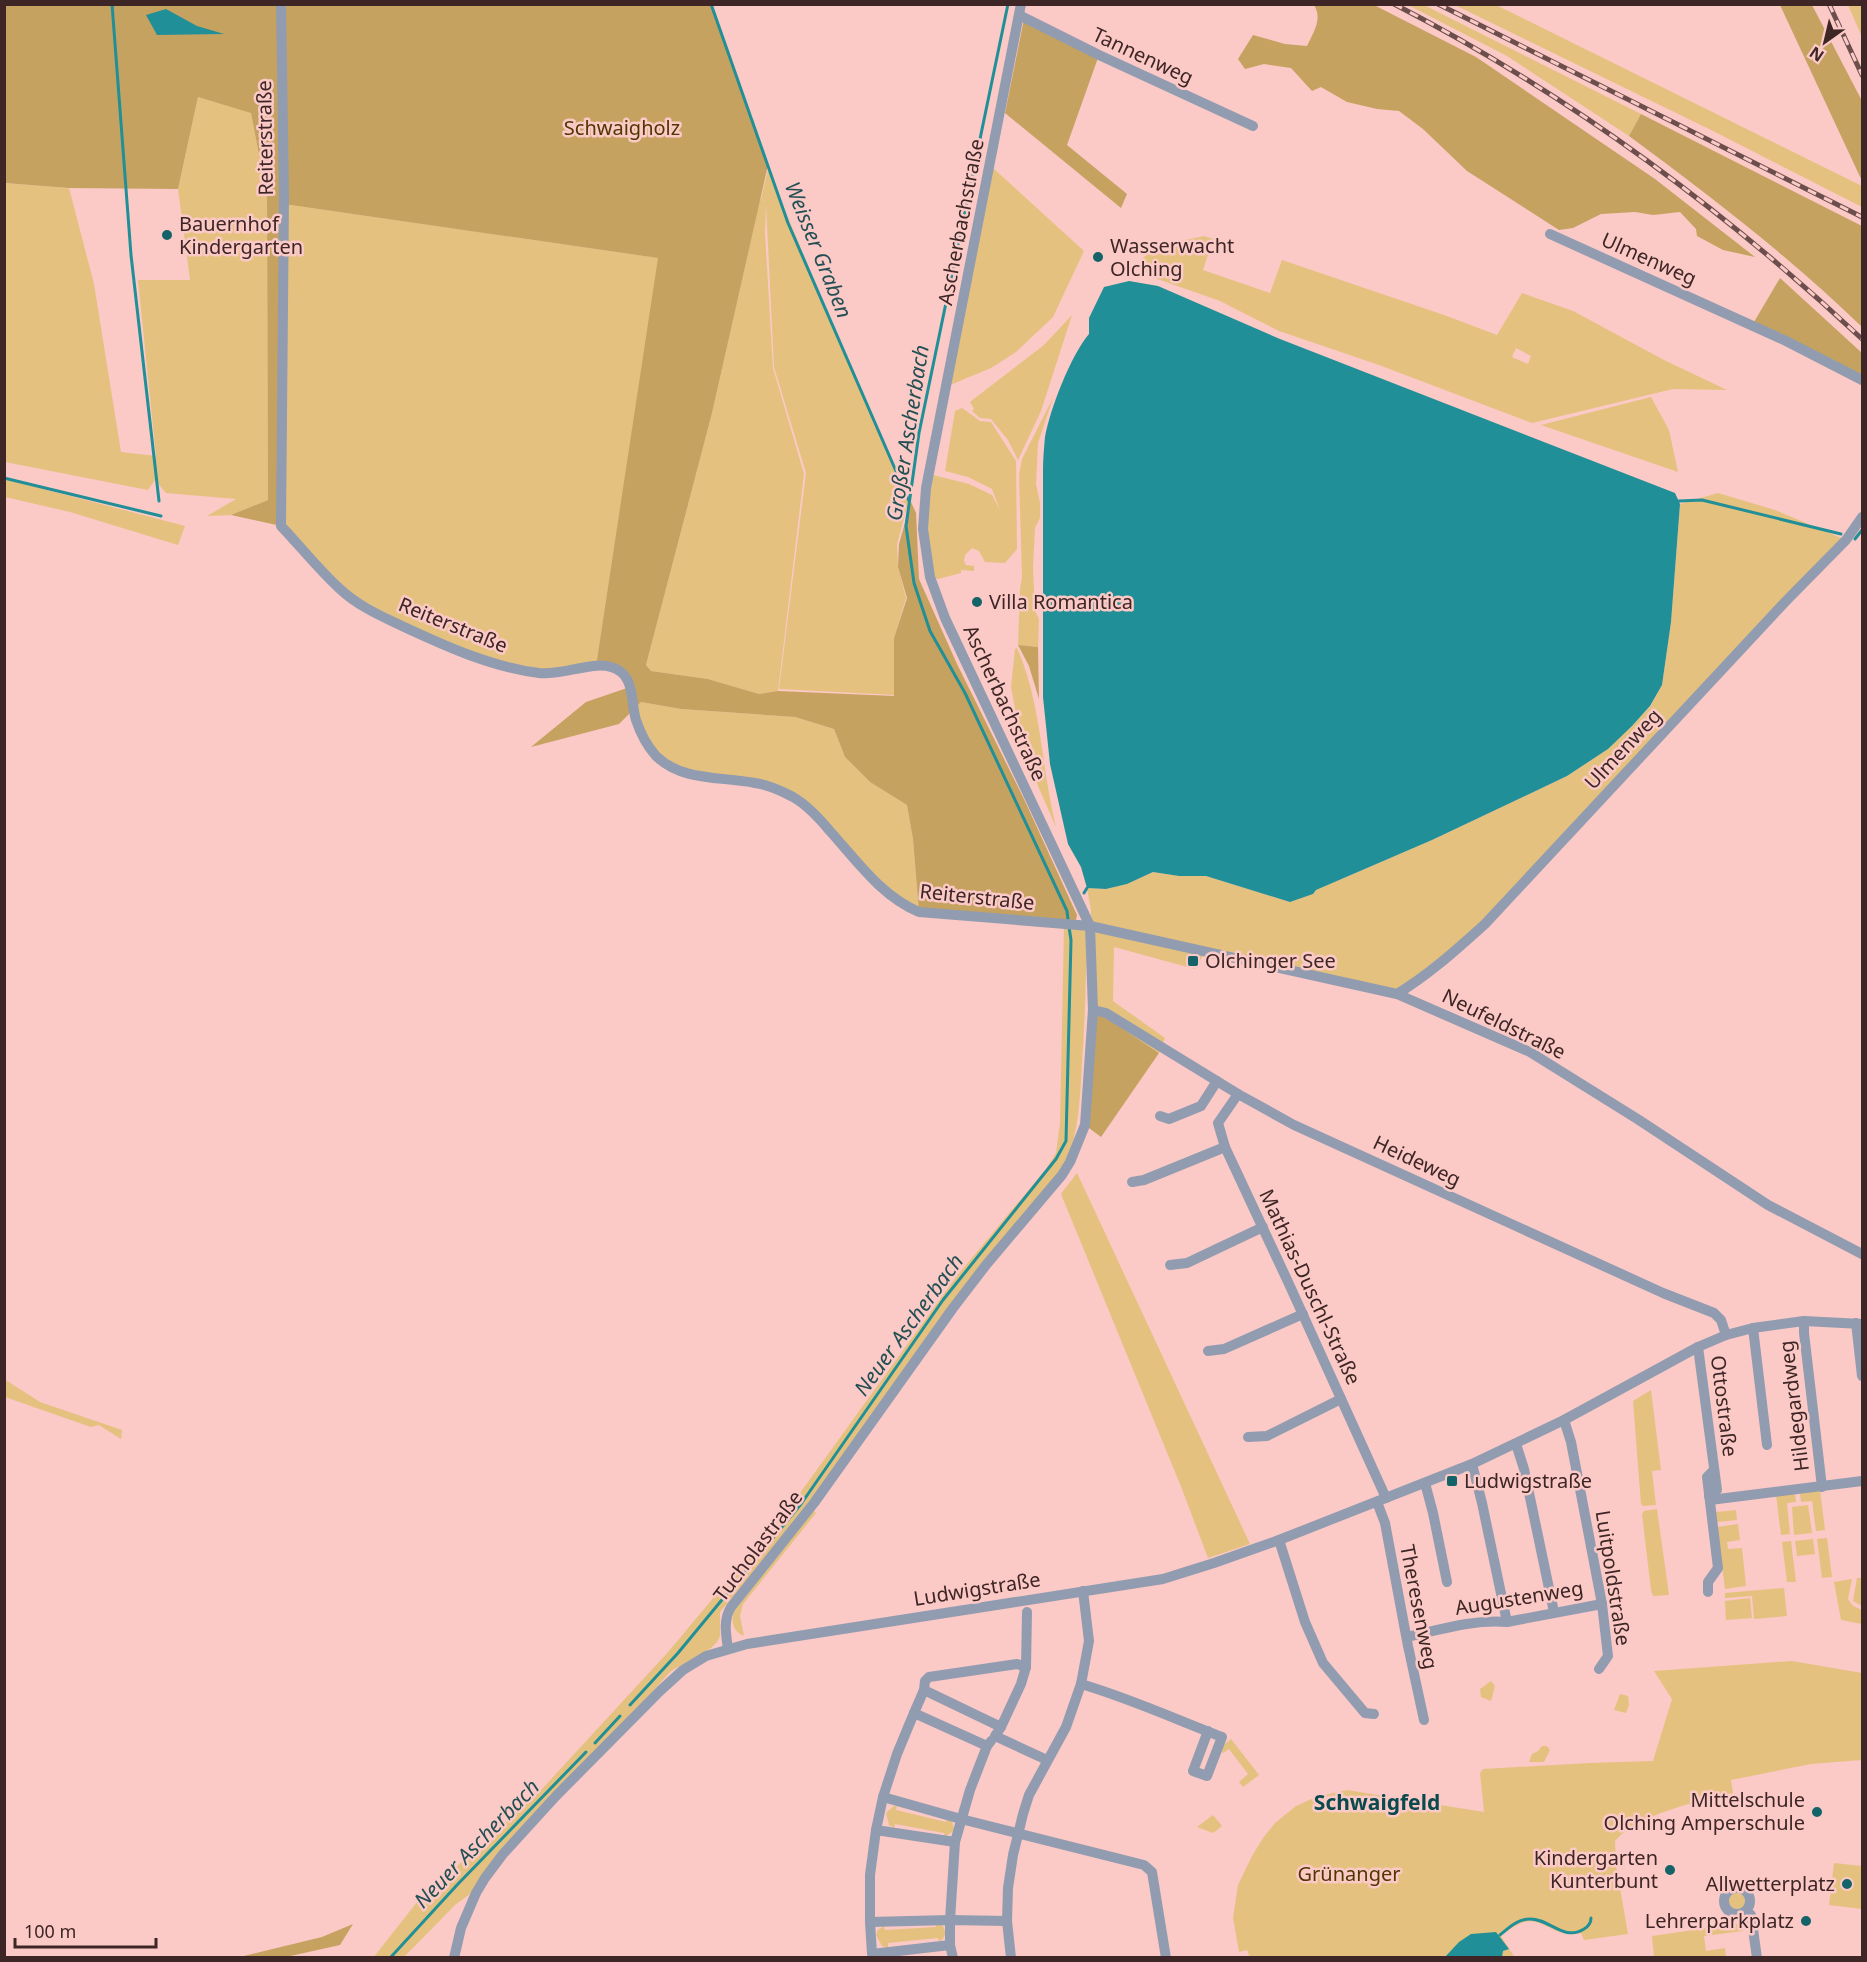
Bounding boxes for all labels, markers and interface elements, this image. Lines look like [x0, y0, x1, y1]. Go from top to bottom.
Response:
north arrow [1795, 12, 1855, 72]
street label: Tannenweg [1088, 20, 1198, 91]
text: N [1805, 42, 1828, 67]
street label: Reiterstraße [250, 80, 279, 196]
park label: Schwaigholz [564, 114, 680, 141]
street label: Ascherbachstraße [931, 136, 990, 307]
water label: Weisser Graben [779, 177, 859, 322]
place label: Bauernhof Kindergarten [179, 210, 303, 260]
street label: Ulmenweg [1597, 226, 1701, 292]
marker: Bauernhof Kindergarten [160, 228, 174, 242]
place label: Wasserwacht Olching [1110, 232, 1234, 282]
marker: Wasserwacht Olching [1091, 250, 1105, 264]
water label: Großer Ascherbach [879, 343, 935, 523]
place label: Villa Romantica [989, 588, 1133, 615]
street label: Reiterstraße [395, 590, 512, 659]
marker: Villa Romantica [970, 595, 984, 609]
street label: Ascherbachstraße [957, 620, 1053, 785]
street label: Ulmenweg [1578, 702, 1667, 795]
street label: Reiterstraße [918, 877, 1036, 916]
place label: Olchinger See [1205, 947, 1336, 974]
marker: Olchinger See [1186, 954, 1200, 968]
street label: Neufeldstraße [1438, 982, 1570, 1065]
street label: Heideweg [1369, 1129, 1465, 1193]
street label: Mathias-Duschl-Straße [1253, 1185, 1368, 1389]
water label: Neuer Ascherbach [847, 1248, 969, 1401]
street label: Hildegardweg [1772, 1339, 1815, 1473]
street label: Ottostraße [1705, 1354, 1744, 1458]
place label: Ludwigstraße [1464, 1467, 1592, 1494]
marker: Ludwigstraße [1445, 1474, 1459, 1488]
street label: Tucholastraße [707, 1485, 808, 1607]
street label: Luitpoldstraße [1589, 1508, 1638, 1648]
street label: Theresenweg [1394, 1542, 1445, 1672]
street label: Ludwigstraße [912, 1565, 1042, 1612]
street label: Augustenweg [1453, 1574, 1585, 1621]
water label: Neuer Ascherbach [408, 1773, 545, 1914]
place label: Mittelschule Olching Amperschule [1604, 1786, 1805, 1836]
district label: Schwaigfeld [1314, 1788, 1440, 1816]
marker: Mittelschule Olching Amperschule [1810, 1805, 1824, 1819]
place label: Kindergarten Kunterbunt [1534, 1844, 1658, 1894]
park label: Grünanger [1298, 1860, 1400, 1887]
marker: Kindergarten Kunterbunt [1663, 1863, 1677, 1877]
place label: Allwetterplatz [1706, 1870, 1835, 1897]
marker: Allwetterplatz [1840, 1877, 1854, 1891]
place label: Lehrerparkplatz [1645, 1907, 1794, 1934]
scale bar [15, 1911, 156, 1949]
marker: Lehrerparkplatz [1799, 1914, 1813, 1928]
text: 100 m [24, 1919, 76, 1943]

